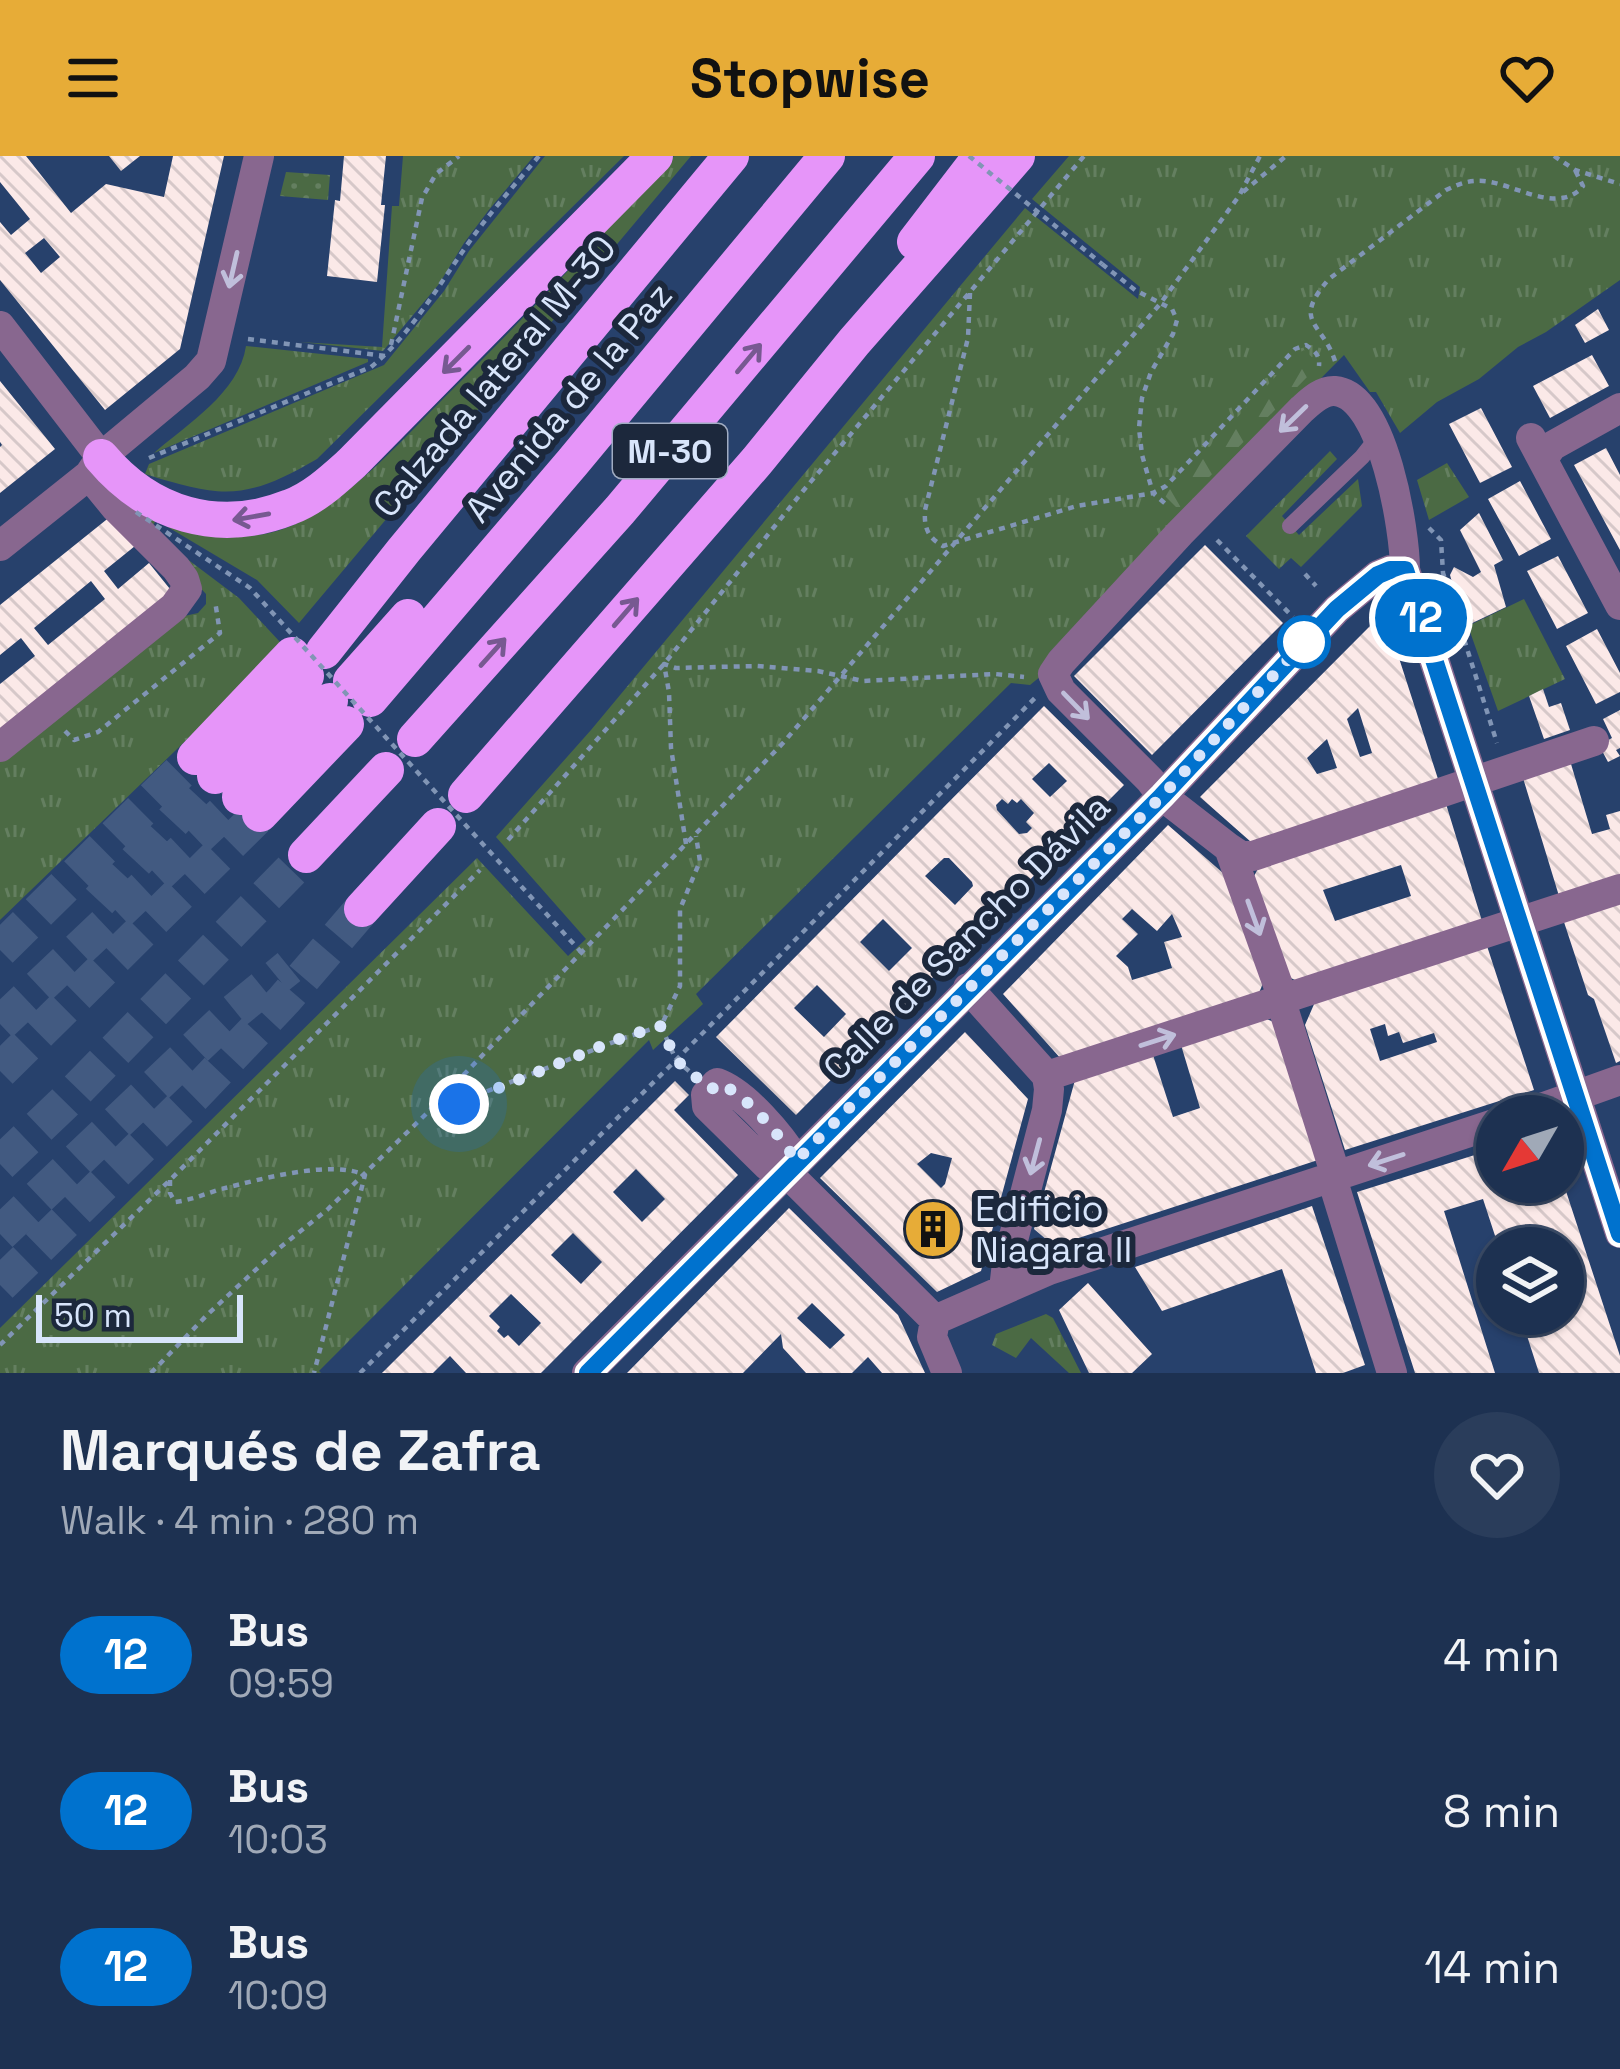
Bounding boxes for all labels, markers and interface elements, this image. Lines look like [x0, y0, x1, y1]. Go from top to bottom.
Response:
text: Stopwise [690, 44, 930, 113]
icon: menu [60, 45, 126, 111]
icon: heart [1494, 45, 1560, 111]
street label: Calzada lateral M-30 [363, 226, 626, 527]
one-way arrow [221, 251, 244, 289]
street label: Avenida de la Paz [455, 273, 683, 532]
one-way arrow [735, 343, 763, 374]
one-way arrow [442, 345, 471, 373]
one-way arrow [1279, 404, 1308, 432]
road number: M-30 [613, 424, 727, 478]
one-way arrow [232, 506, 271, 529]
line badge: 12 [1367, 579, 1475, 657]
text: 12 [1399, 591, 1443, 644]
one-way arrow [611, 597, 639, 628]
unlabelled marker [1279, 617, 1329, 667]
one-way arrow [479, 637, 506, 668]
one-way arrow [1061, 691, 1089, 720]
street label: Calle de Sancho Dávila [814, 785, 1120, 1091]
one-way arrow [1245, 899, 1266, 936]
one-way arrow [1138, 1027, 1176, 1049]
your location [429, 1074, 489, 1134]
north arrow [1476, 1095, 1584, 1203]
map controls [1476, 1095, 1584, 1335]
one-way arrow [1022, 1138, 1044, 1176]
one-way arrow [1368, 1150, 1406, 1172]
place label: Edificio Niagara II [975, 1186, 1132, 1273]
building icon: Edificio Niagara II [902, 1198, 964, 1260]
button: layers [1476, 1227, 1584, 1335]
scale bar [36, 1289, 243, 1342]
text: 50 m [54, 1295, 132, 1337]
button: heart [1434, 1412, 1560, 1538]
text: Marqués de Zafra [60, 1414, 541, 1487]
text: Walk · 4 min · 280 m [60, 1496, 419, 1545]
text: Bus [228, 1602, 309, 1659]
text: 4 min [1443, 1627, 1560, 1684]
text: 12 [104, 1628, 148, 1681]
text: 09:59 [228, 1659, 334, 1708]
text: Bus [228, 1758, 309, 1815]
text: 8 min [1443, 1783, 1560, 1840]
text: 12 [104, 1784, 148, 1837]
text: 10:03 [228, 1815, 328, 1864]
text: Bus [228, 1914, 309, 1971]
text: 14 min [1424, 1939, 1560, 1996]
text: 12 [104, 1940, 148, 1993]
text: 10:09 [228, 1971, 328, 2020]

